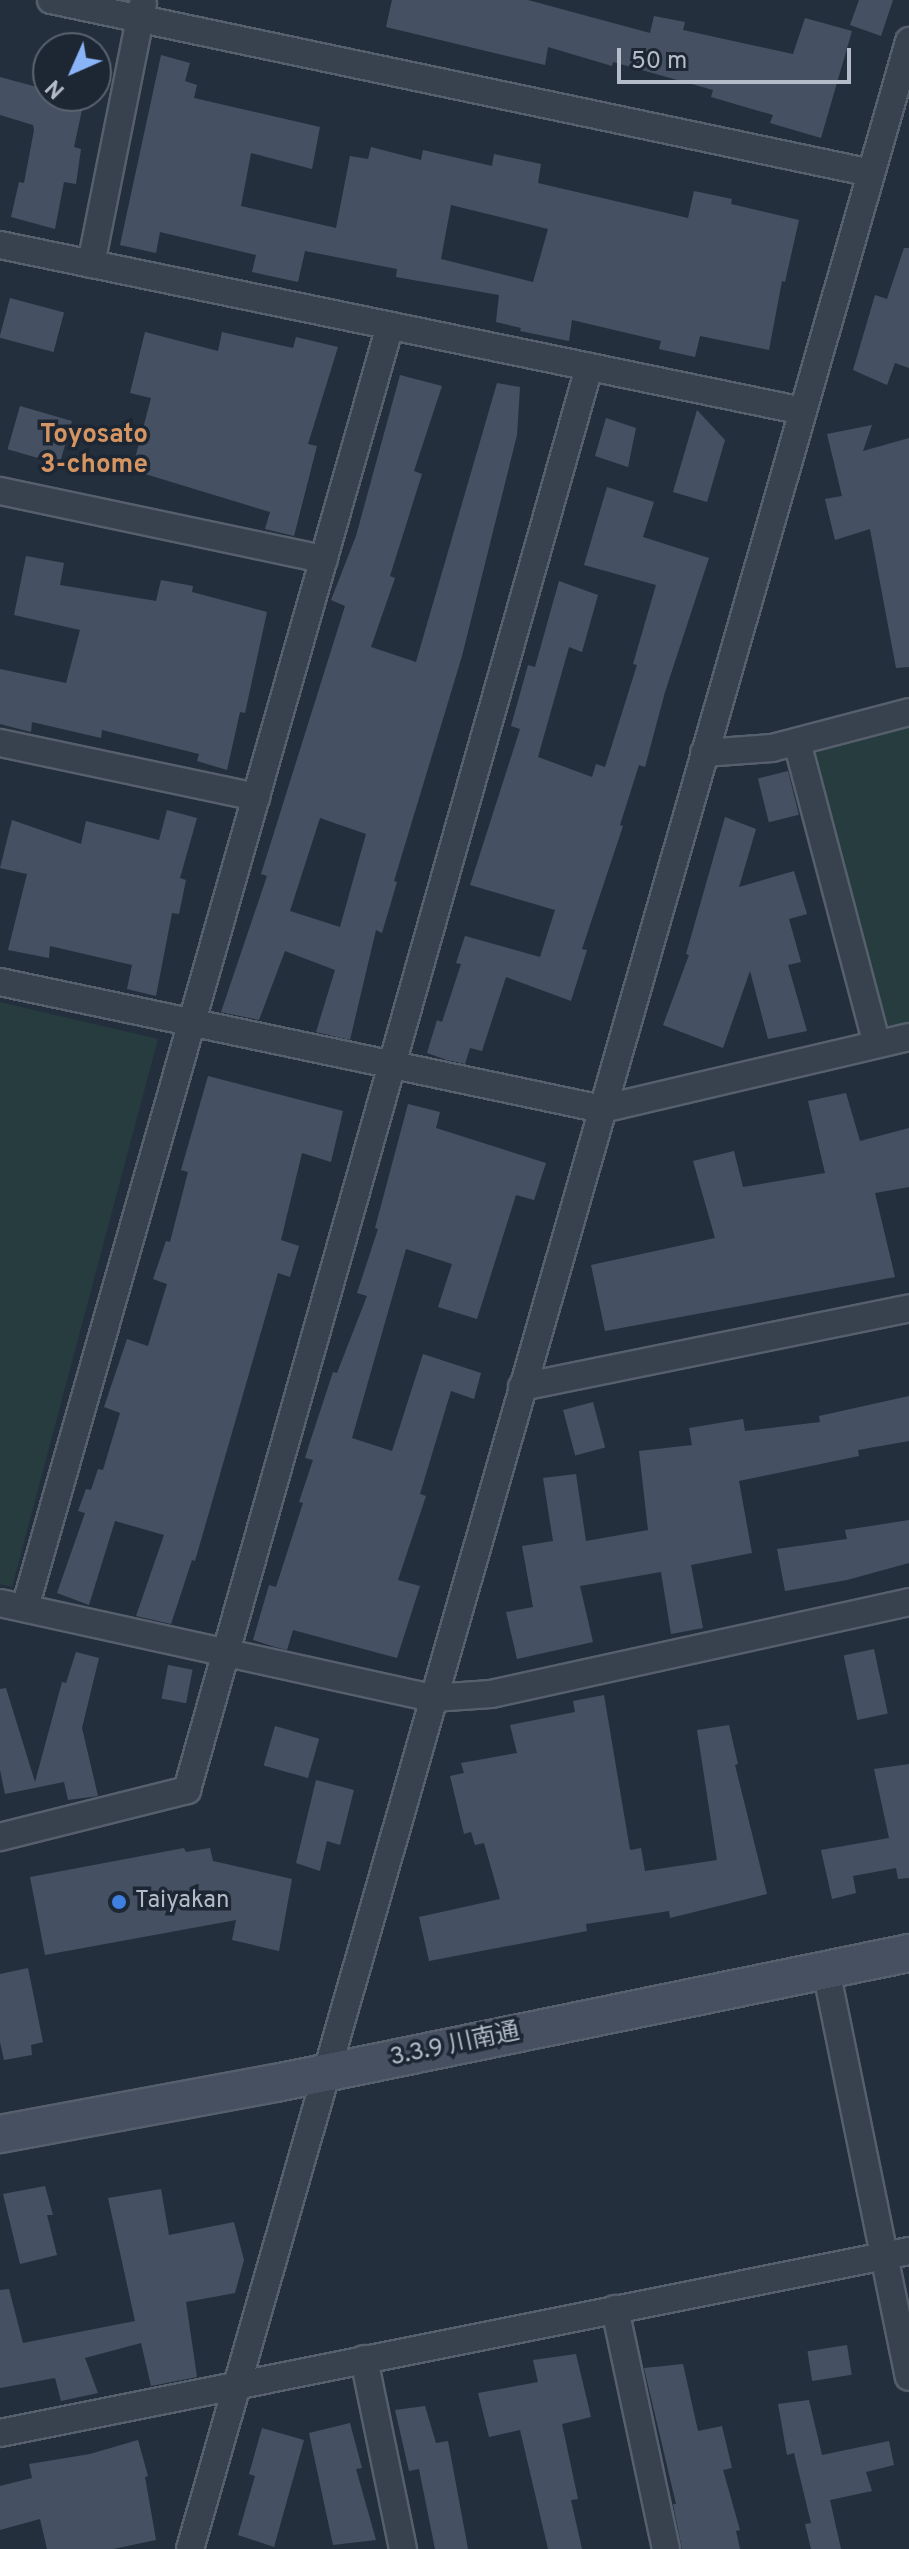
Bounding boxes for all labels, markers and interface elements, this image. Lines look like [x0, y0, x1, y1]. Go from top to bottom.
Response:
north arrow [32, 32, 112, 112]
scale bar [621, 32, 855, 82]
text: 50 m [631, 47, 687, 77]
text: N [41, 73, 71, 103]
district label: Toyosato 3-chome [40, 420, 148, 482]
place label: Taiyakan [135, 1888, 230, 1916]
marker: Taiyakan [110, 1893, 128, 1911]
street label: 3.3.9 川南通 [388, 2018, 522, 2074]

